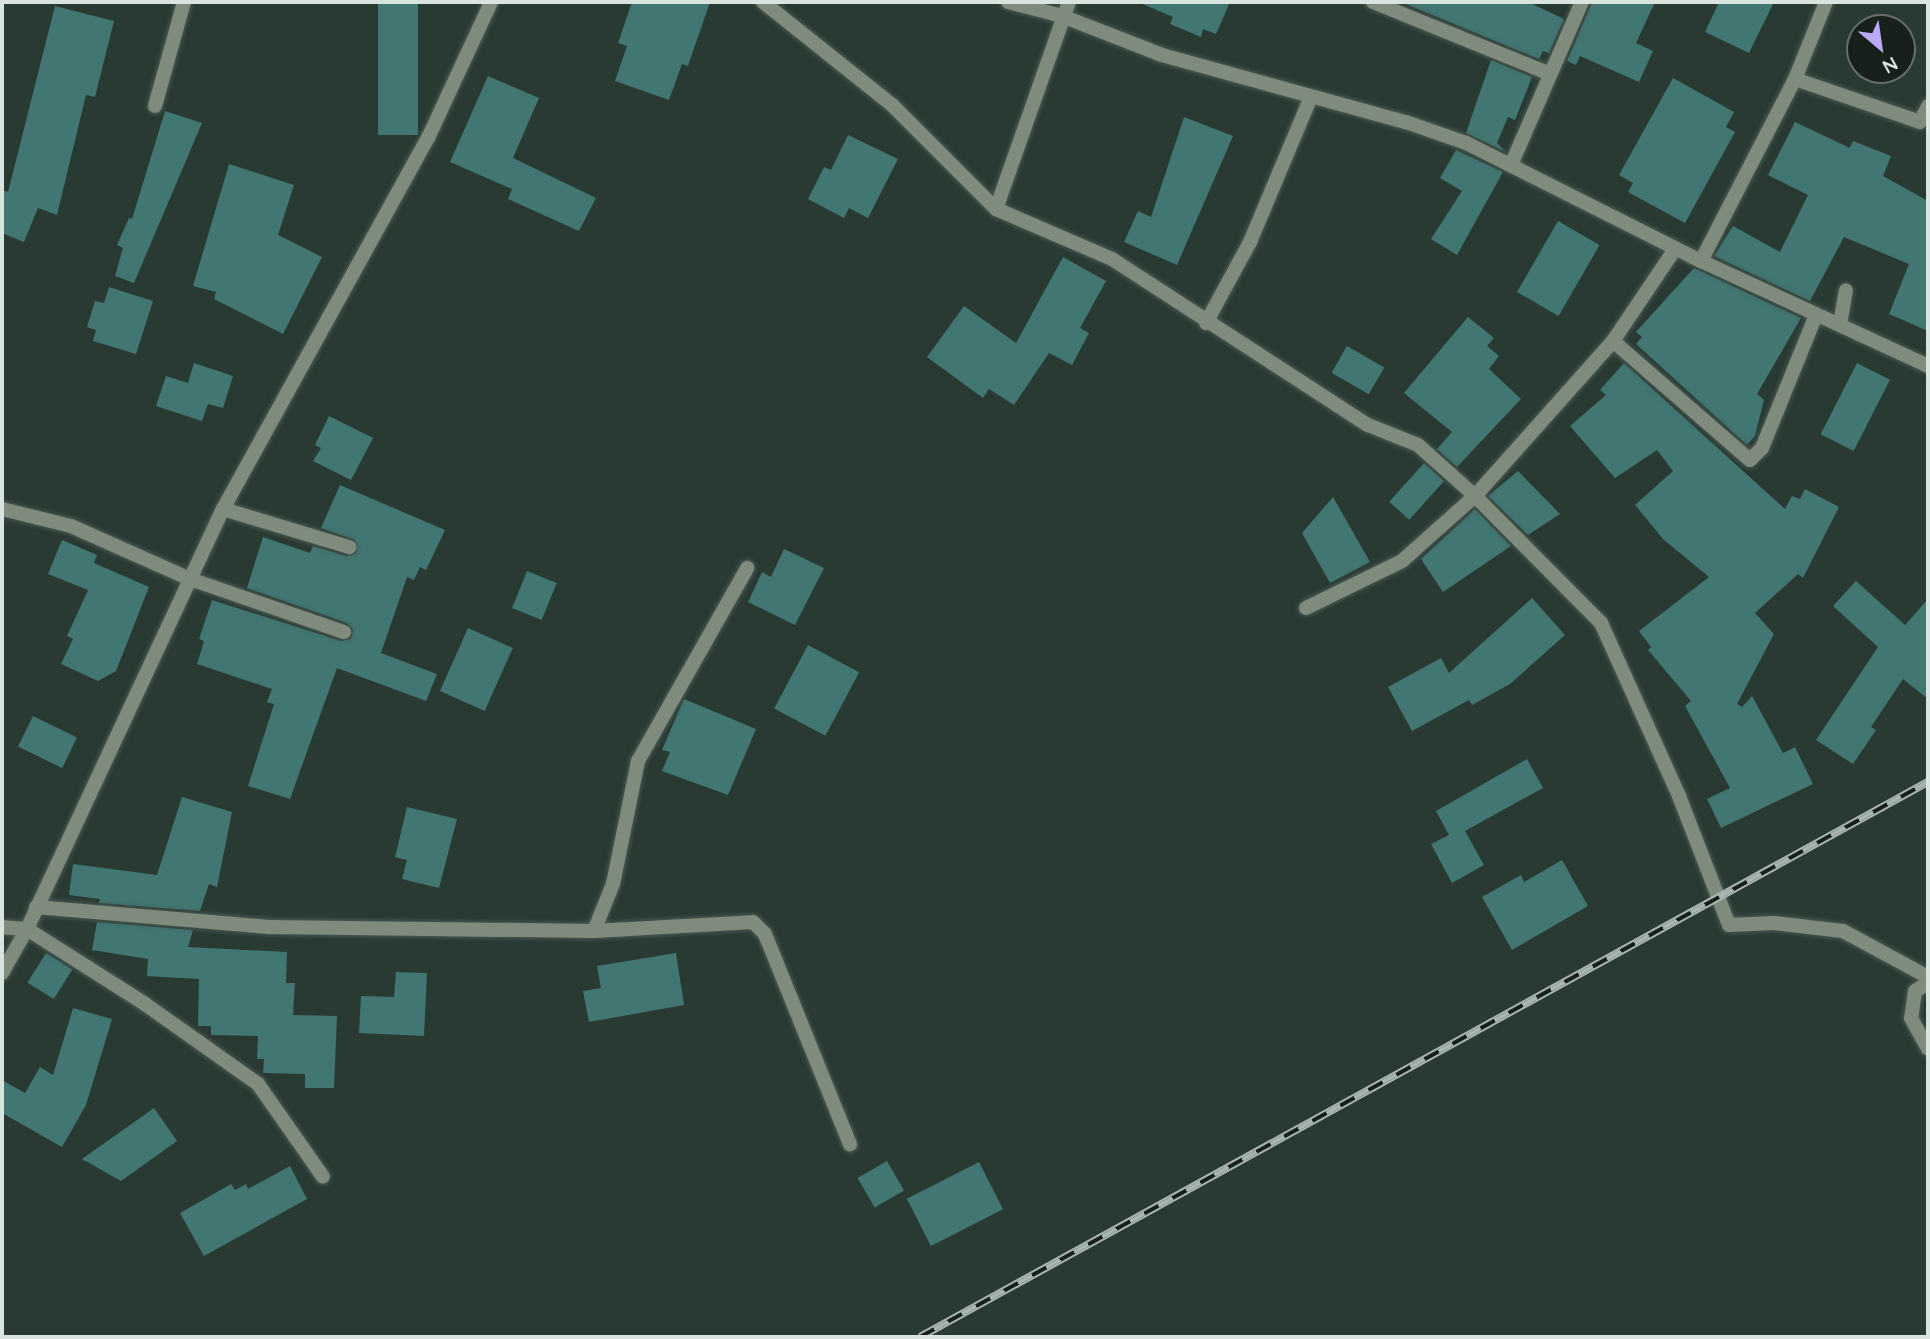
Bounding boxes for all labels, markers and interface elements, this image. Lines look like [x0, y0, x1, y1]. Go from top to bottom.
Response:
north arrow [1846, 14, 1916, 84]
text: N [1878, 52, 1902, 79]

